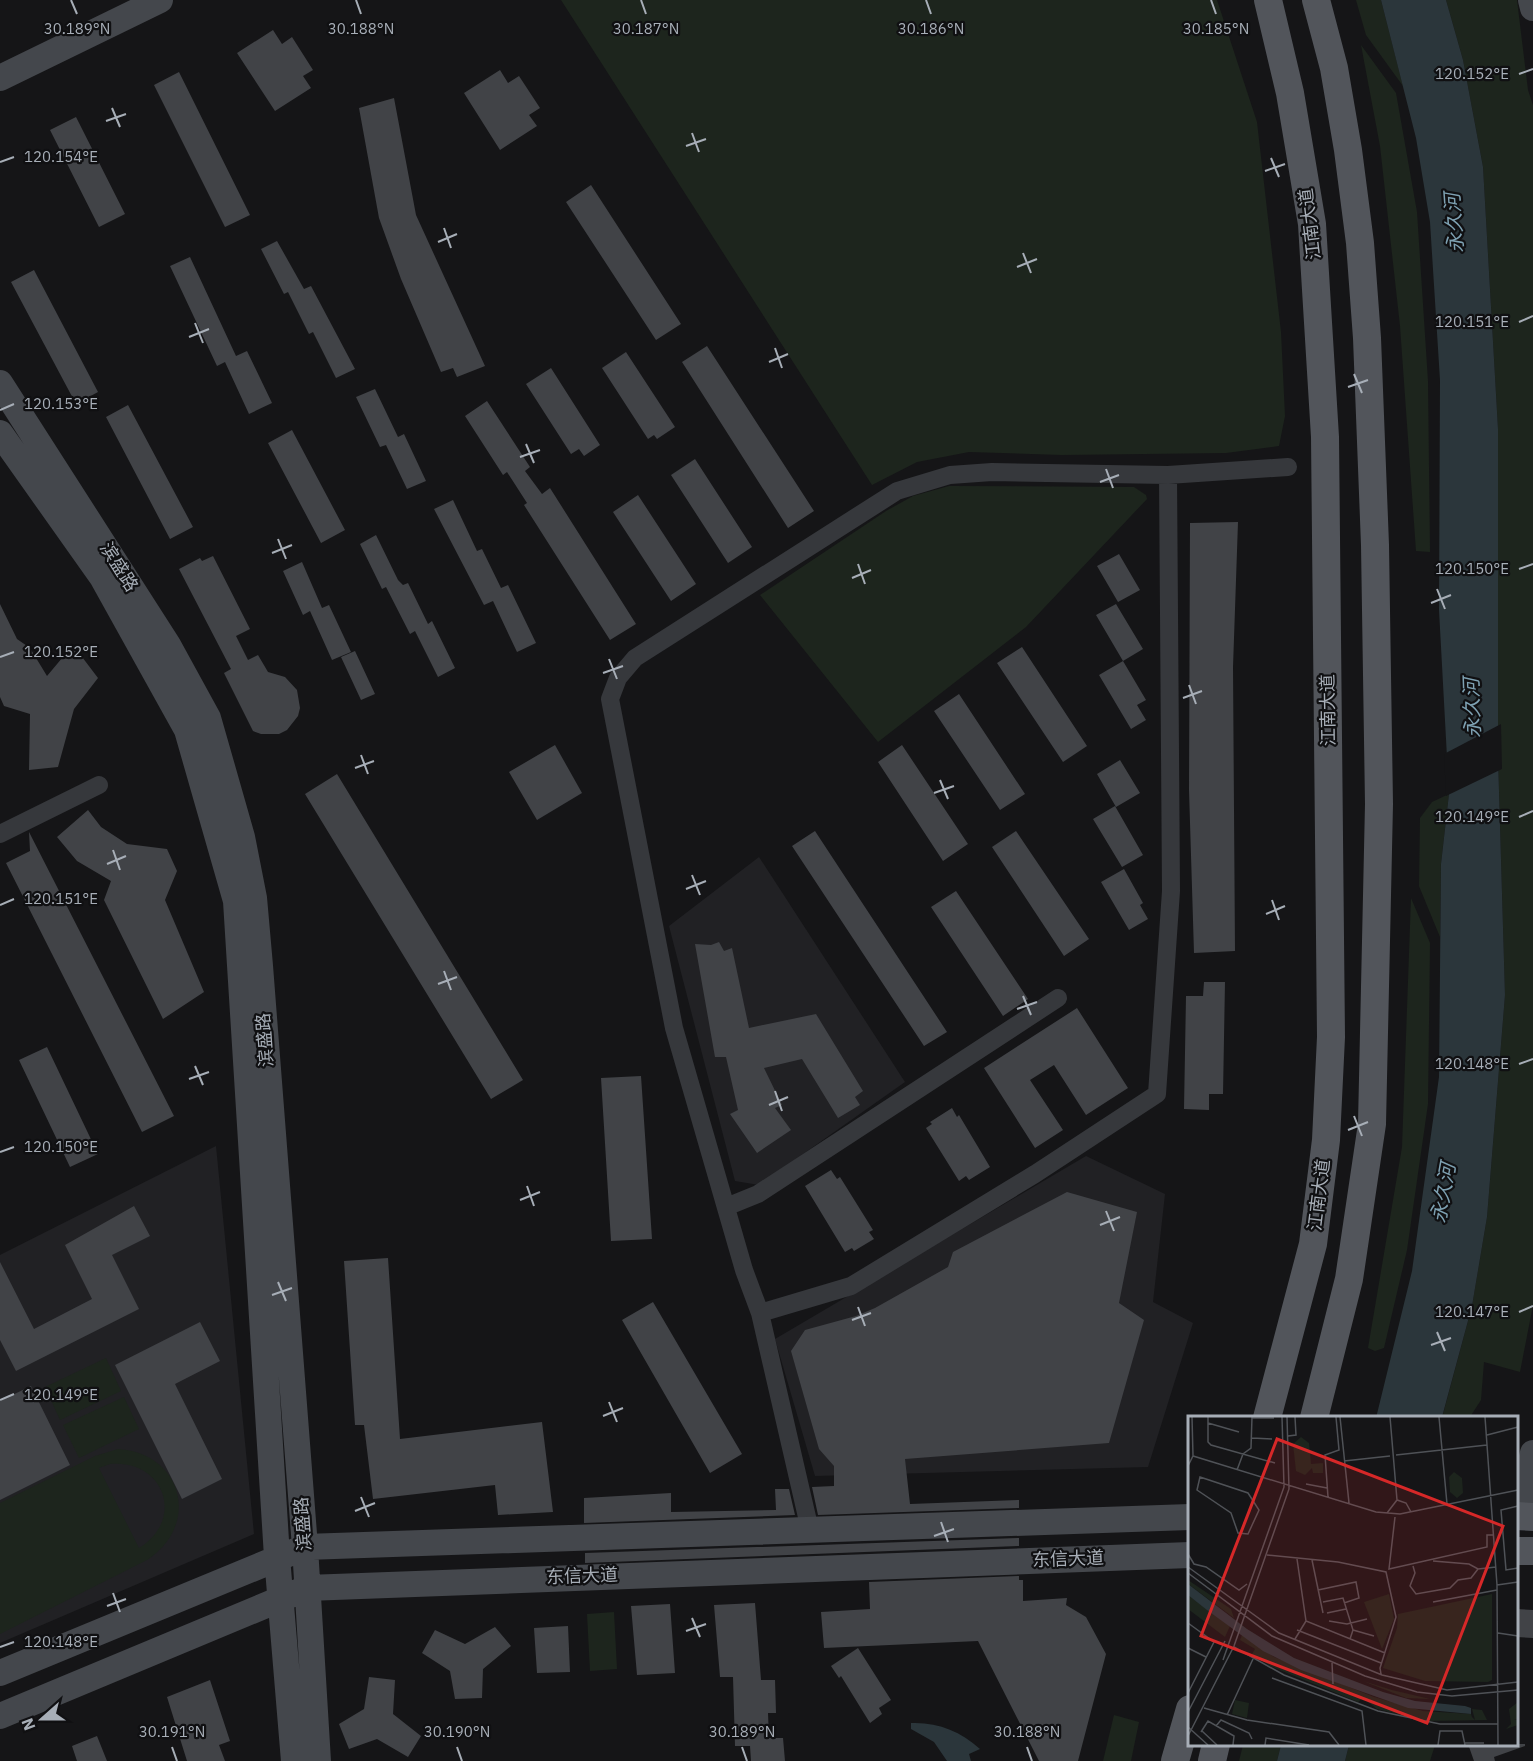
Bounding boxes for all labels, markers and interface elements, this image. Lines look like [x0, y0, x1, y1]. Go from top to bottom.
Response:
text: 30.189°N [44, 19, 110, 38]
text: 30.188°N [328, 19, 394, 38]
text: 30.187°N [613, 19, 679, 38]
text: 30.186°N [898, 19, 964, 38]
text: 30.185°N [1183, 19, 1249, 38]
text: 120.152°E [1435, 64, 1509, 83]
text: 120.154°E [24, 147, 98, 166]
street label: 江南大道 [1294, 187, 1325, 261]
water label: 永久河 [1438, 188, 1469, 254]
text: 120.151°E [1435, 312, 1509, 331]
text: 120.153°E [24, 394, 98, 413]
street label: 滨盛路 [95, 538, 143, 596]
text: 120.150°E [1435, 559, 1509, 578]
text: 120.152°E [24, 642, 98, 661]
street label: 江南大道 [1315, 674, 1340, 746]
water label: 永久河 [1457, 674, 1486, 738]
text: 120.149°E [1435, 807, 1509, 826]
text: 120.151°E [24, 889, 98, 908]
street label: 滨盛路 [251, 1012, 278, 1068]
text: 120.148°E [1435, 1054, 1509, 1073]
text: 120.150°E [24, 1137, 98, 1156]
water label: 永久河 [1424, 1157, 1462, 1225]
street label: 江南大道 [1303, 1158, 1334, 1232]
text: 120.147°E [1435, 1302, 1509, 1321]
text: 120.149°E [24, 1385, 98, 1404]
inset map [1188, 1416, 1518, 1746]
street label: 滨盛路 [289, 1496, 316, 1552]
street label: 东信大道 [1032, 1546, 1104, 1571]
street label: 东信大道 [546, 1563, 618, 1588]
text: 120.148°E [24, 1632, 98, 1651]
north arrow [12, 1689, 72, 1749]
text: N [17, 1715, 39, 1733]
text: 30.191°N [139, 1722, 205, 1741]
text: 30.190°N [424, 1722, 490, 1741]
text: 30.189°N [709, 1722, 775, 1741]
text: 30.188°N [994, 1722, 1060, 1741]

